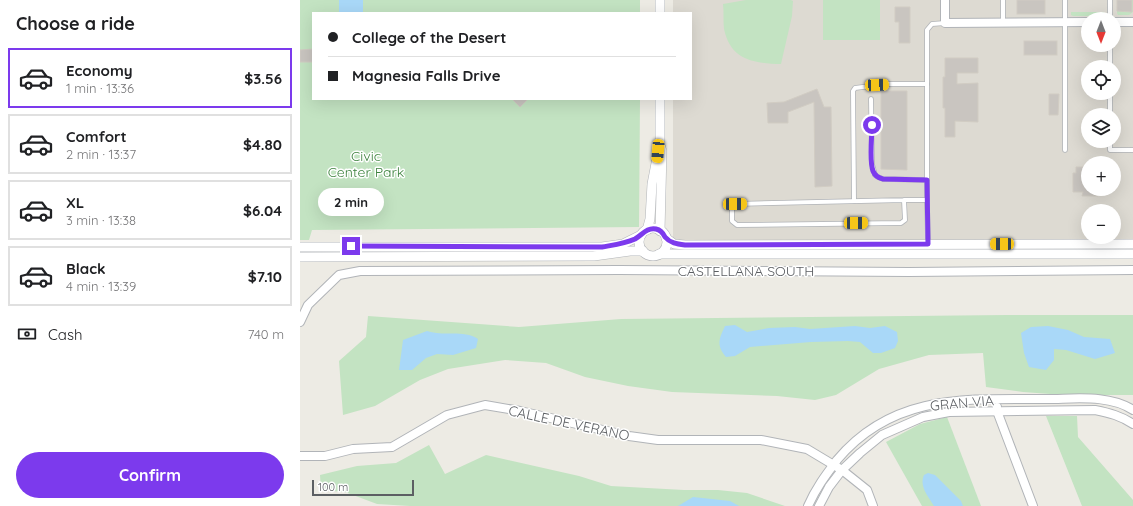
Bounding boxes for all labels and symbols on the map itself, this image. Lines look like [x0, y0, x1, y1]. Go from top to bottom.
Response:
north arrow [1081, 12, 1121, 52]
car [865, 78, 889, 92]
route start [863, 116, 881, 134]
car [651, 139, 665, 163]
park label: Civic Center Park [328, 147, 404, 181]
callout: 2 min [318, 188, 384, 216]
car [723, 198, 747, 210]
car [844, 217, 868, 229]
route end [342, 237, 360, 255]
car [990, 238, 1014, 250]
street label: CASTELLANA SOUTH [678, 262, 814, 280]
street label: GRAN VIA [929, 391, 995, 415]
street label: CALLE DE VERANO [507, 401, 631, 445]
scale bar [312, 478, 414, 497]

